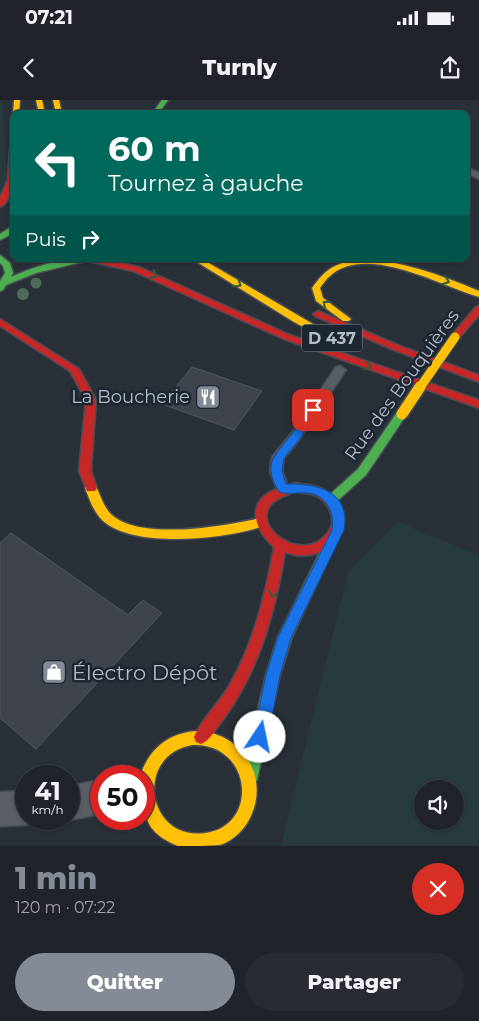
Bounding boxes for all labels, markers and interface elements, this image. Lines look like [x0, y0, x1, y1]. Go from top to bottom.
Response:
text: 07:21 [25, 6, 73, 29]
icon: back [15, 54, 43, 82]
text: Turnly [202, 54, 277, 81]
icon: share [436, 54, 464, 82]
text: 60 m [108, 127, 201, 170]
icon: left [25, 130, 90, 195]
text: Tournez à gauche [108, 170, 304, 197]
icon: right [76, 225, 104, 253]
text: Puis [25, 228, 66, 251]
one-way arrow [149, 269, 158, 279]
one-way arrow [441, 275, 450, 285]
one-way arrow [232, 277, 241, 287]
one-way arrow [323, 302, 332, 310]
street label: Rue des Bouquières [340, 305, 464, 465]
road number: D 437 [302, 324, 362, 352]
one-way arrow [363, 361, 372, 371]
restaurant icon: La Boucherie [195, 384, 221, 410]
place label: La Boucherie [71, 386, 190, 408]
pin [292, 389, 334, 431]
icon: arrive [299, 396, 327, 424]
one-way arrow [268, 590, 279, 599]
shop icon: Électro Dépôt [41, 659, 67, 685]
place label: Électro Dépôt [72, 660, 218, 685]
position arrow [233, 710, 285, 762]
speed limit sign: 50 [90, 765, 155, 830]
text: 41 [34, 776, 61, 806]
map controls [414, 780, 464, 830]
button: sound [414, 780, 464, 830]
text: km/h [31, 802, 64, 817]
text: 1 min [15, 860, 98, 897]
button: close [412, 863, 464, 915]
text: 120 m · 07:22 [15, 898, 115, 917]
button: Quitter [15, 953, 235, 1011]
button: Partager [245, 953, 464, 1011]

